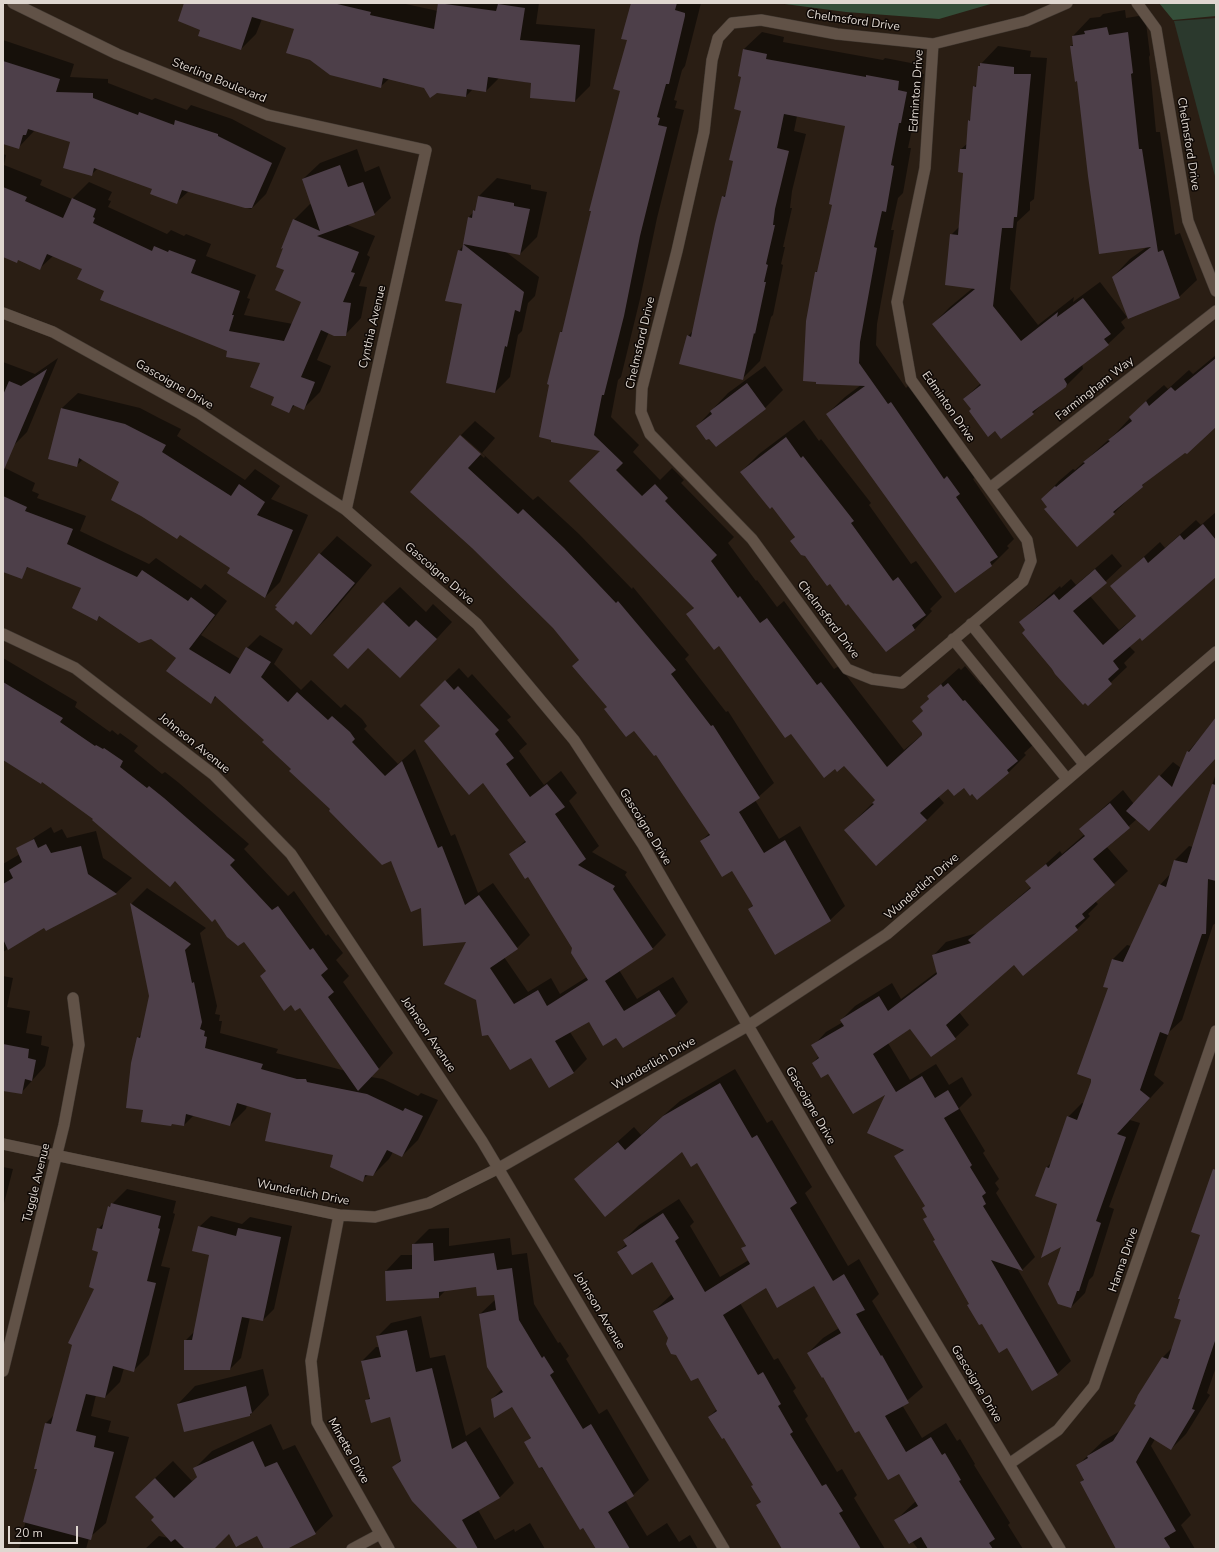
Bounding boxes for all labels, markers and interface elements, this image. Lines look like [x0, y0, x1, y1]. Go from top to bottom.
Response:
street label: Chelmsford Drive [805, 7, 901, 35]
street label: Edminton Drive [907, 49, 927, 133]
street label: Sterling Boulevard [170, 56, 268, 106]
street label: Chelmsford Drive [1174, 96, 1202, 192]
street label: Cynthia Avenue [356, 284, 390, 370]
street label: Chelmsford Drive [623, 296, 659, 390]
street label: Farmingham Way [1053, 354, 1137, 424]
street label: Gascoigne Drive [133, 357, 215, 413]
street label: Edminton Drive [918, 369, 978, 445]
street label: Gascoigne Drive [401, 540, 477, 608]
street label: Chelmsford Drive [794, 578, 862, 662]
street label: Johnson Avenue [156, 711, 232, 777]
street label: Gascoigne Drive [616, 786, 674, 868]
street label: Wunderlich Drive [882, 851, 962, 923]
street label: Johnson Avenue [398, 995, 458, 1075]
street label: Wunderlich Drive [610, 1034, 698, 1094]
street label: Gascoigne Drive [782, 1065, 838, 1147]
street label: Tuggle Avenue [20, 1142, 54, 1224]
street label: Wunderlich Drive [255, 1177, 351, 1209]
street label: Hanna Drive [1106, 1226, 1142, 1294]
street label: Johnson Avenue [570, 1270, 628, 1352]
street label: Gascoigne Drive [947, 1343, 1005, 1425]
street label: Minette Drive [324, 1416, 372, 1486]
scale bar [10, 1518, 80, 1544]
text: 20 m [15, 1525, 43, 1541]

